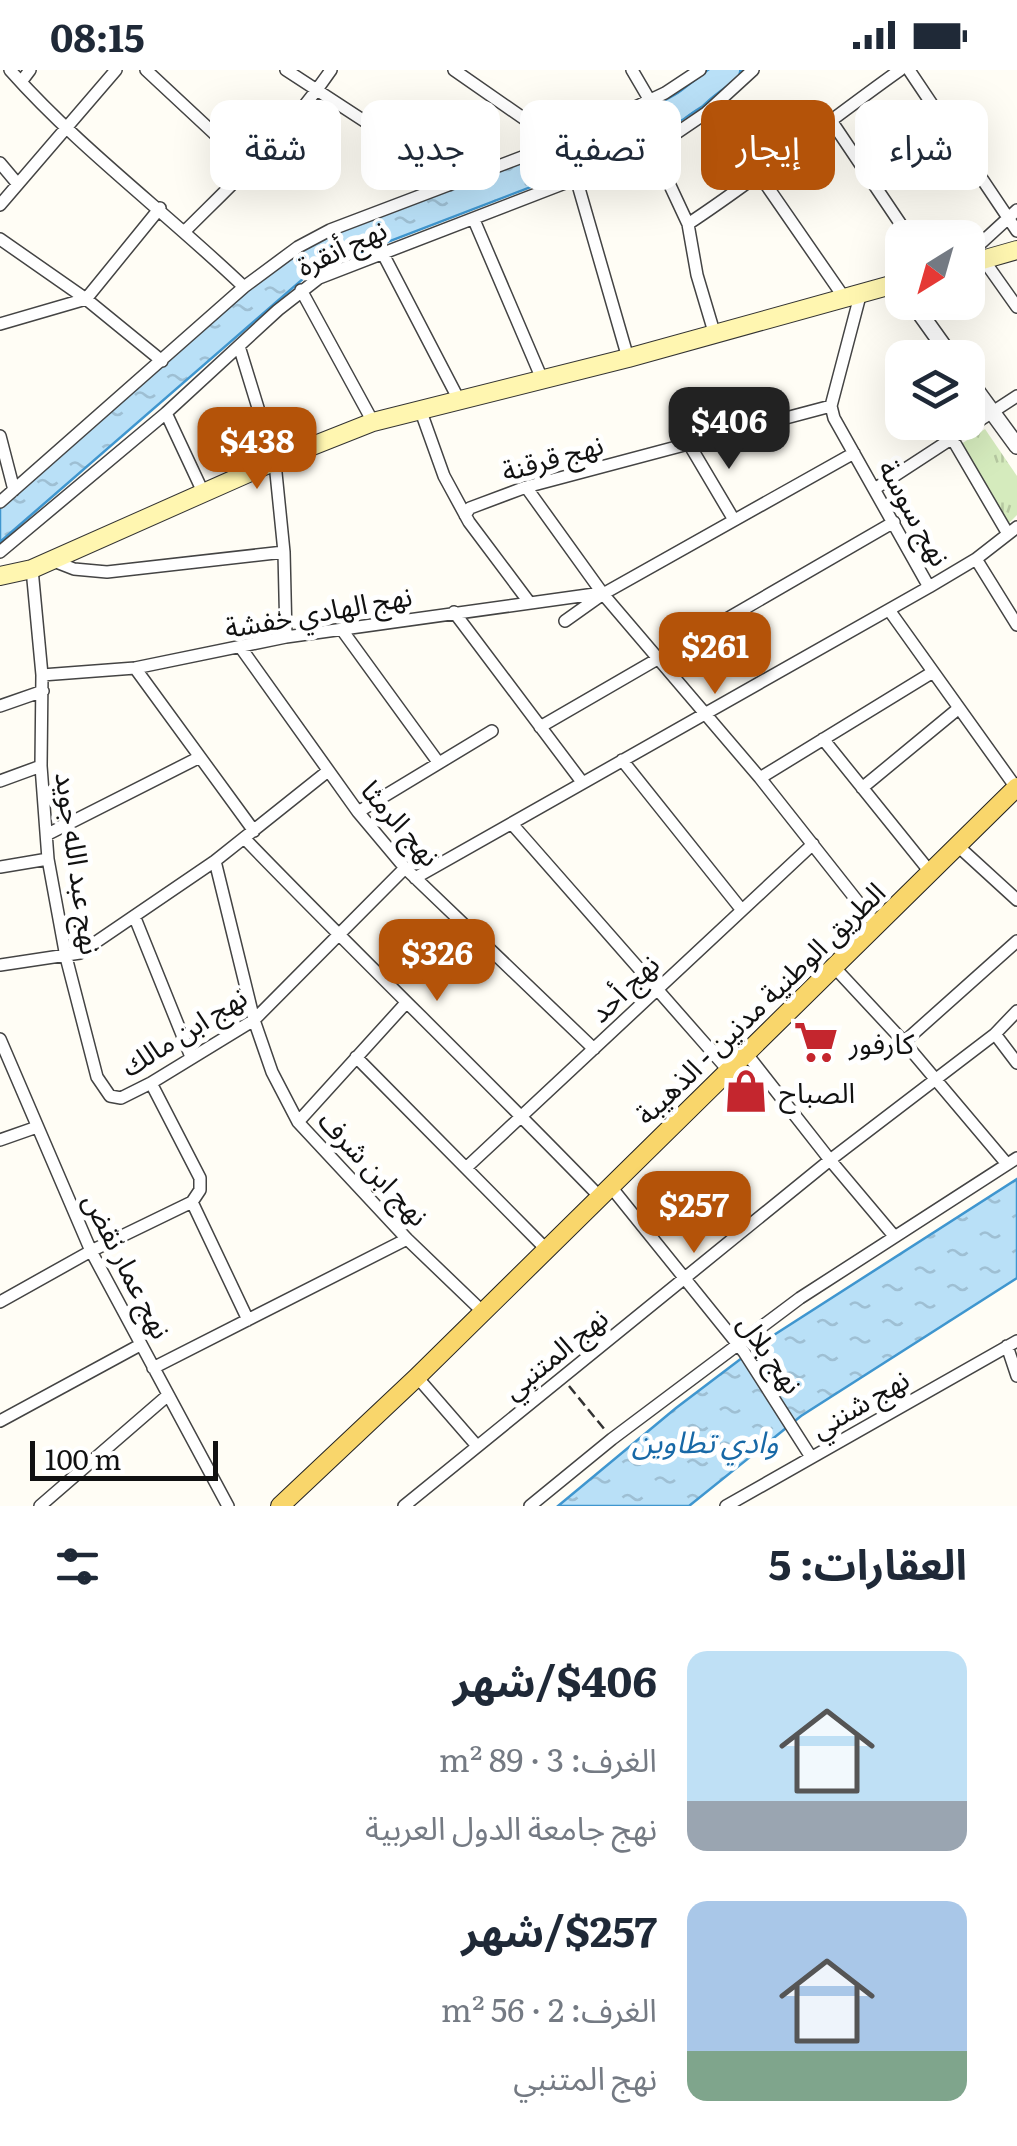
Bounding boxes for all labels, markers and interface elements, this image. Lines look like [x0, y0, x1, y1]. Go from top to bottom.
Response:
text: 08:15 [50, 7, 145, 64]
chip: شقة [210, 100, 341, 190]
chip: جديد [361, 100, 500, 190]
chip: تصفية [520, 100, 681, 190]
chip: إيجار [701, 100, 835, 190]
chip: شراء [855, 100, 988, 190]
street label: نهج أنقرة [289, 207, 394, 287]
north arrow [885, 220, 985, 320]
map controls [885, 220, 985, 440]
button: layers [885, 340, 985, 440]
pin: $406 [670, 387, 788, 472]
text: $406 [691, 395, 767, 443]
pin: $438 [198, 407, 316, 492]
text: $438 [219, 415, 295, 463]
street label: نهج قرقنة [496, 421, 608, 492]
street label: نهج سوسة [868, 451, 963, 574]
street label: نهج الهادي خفشة [221, 573, 416, 650]
pin: $261 [656, 612, 774, 697]
text: $261 [681, 620, 749, 668]
street label: نهج عبد الله جويد [44, 769, 114, 957]
street label: نهج الرمثا [351, 769, 452, 876]
street label: الطريق الوطنية مدنين - الذهيبة [624, 871, 894, 1133]
pin: $326 [378, 919, 496, 1004]
text: $326 [401, 927, 473, 975]
street label: نهج أحد [578, 943, 669, 1033]
street label: نهج ابن مالك [112, 975, 255, 1087]
supermarket icon: كارفور [792, 1018, 840, 1066]
place label: كارفور [848, 1021, 915, 1063]
shop icon: الصباح [722, 1067, 770, 1115]
place label: الصباح [779, 1070, 855, 1114]
street label: نهج ابن شرف [309, 1099, 440, 1236]
pin: $257 [635, 1171, 753, 1256]
text: $257 [659, 1179, 729, 1227]
street label: نهج عمار نقض [72, 1185, 184, 1346]
street label: نهج المتنبي [492, 1296, 618, 1410]
street label: نهج بلال [728, 1304, 815, 1403]
street label: نهج شنني [802, 1357, 917, 1449]
water label: وادي تطاوين [632, 1418, 778, 1466]
scale bar [30, 1436, 218, 1480]
text: 100 m [45, 1437, 122, 1479]
text: العقارات: 5 [769, 1531, 967, 1593]
icon: filters [50, 1539, 105, 1594]
text: $406/شهر [453, 1648, 657, 1710]
icon: home [767, 1691, 887, 1811]
text: الغرف: 3 · 89 m² [439, 1734, 657, 1782]
text: نهج جامعة الدول العربية [365, 1802, 657, 1850]
text: $257/شهر [461, 1898, 657, 1960]
icon: home [767, 1941, 887, 2061]
text: الغرف: 2 · 56 m² [441, 1984, 657, 2032]
text: نهج المتنبي [513, 2052, 657, 2100]

